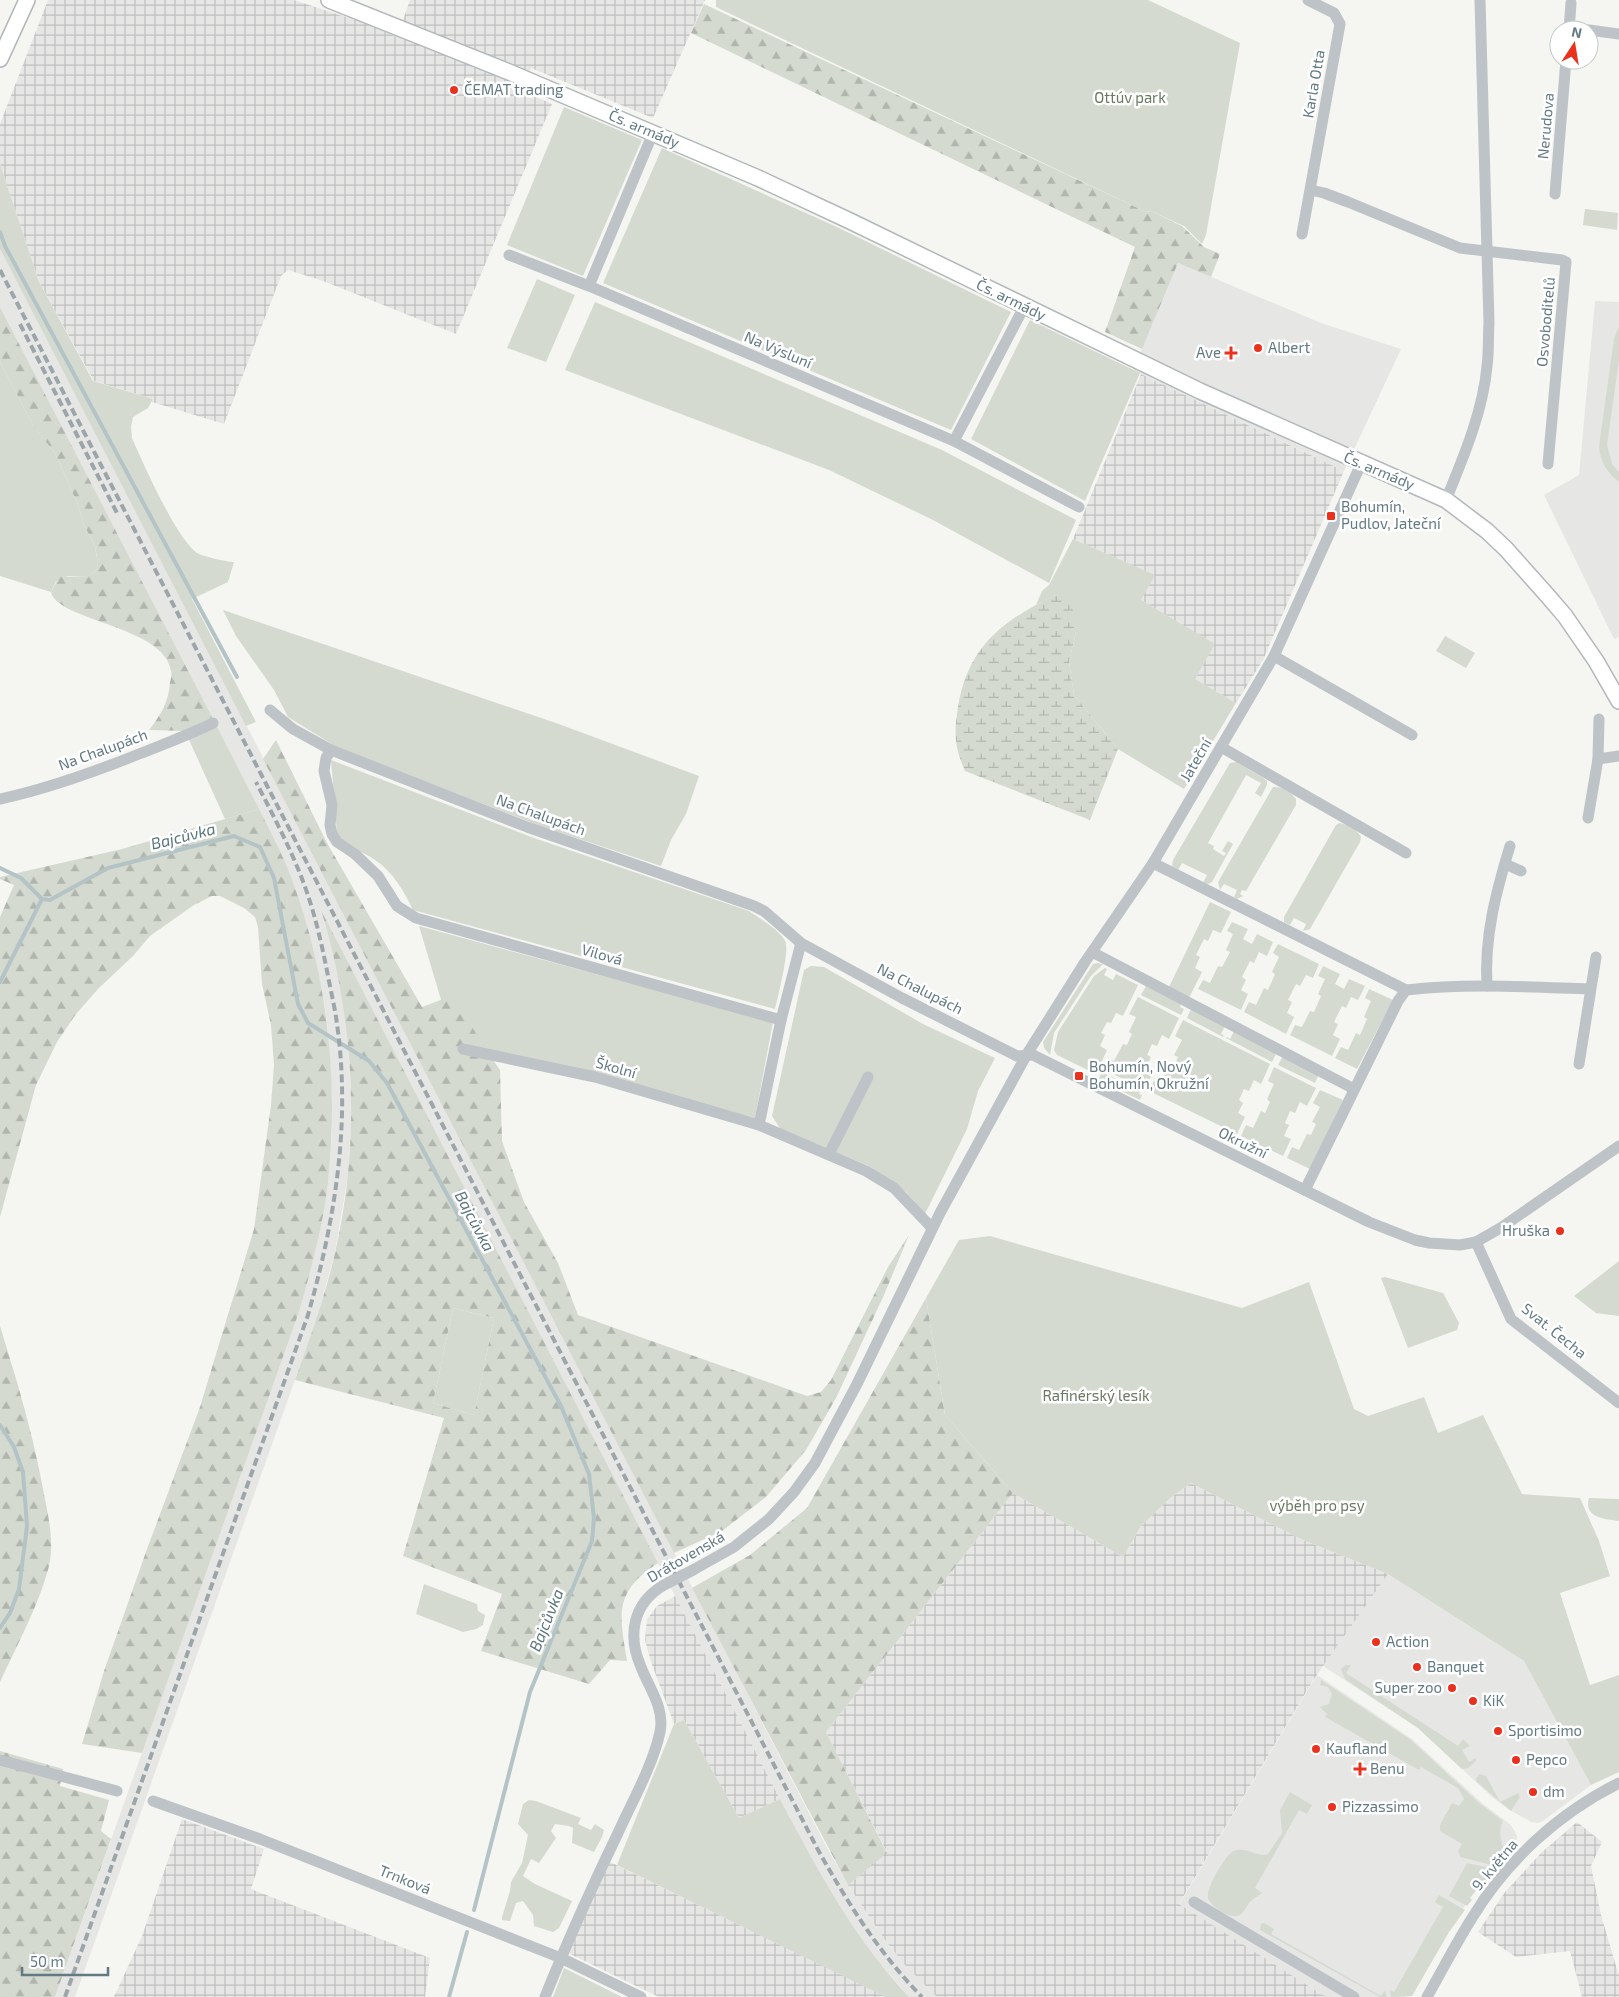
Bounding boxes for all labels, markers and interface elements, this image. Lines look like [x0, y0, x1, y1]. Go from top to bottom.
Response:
north arrow [1549, 20, 1599, 70]
text: N [1570, 22, 1584, 41]
street label: Karla Otta [1298, 48, 1328, 119]
place label: ČEMAT trading [464, 80, 564, 98]
marker: ČEMAT trading [448, 84, 460, 96]
park label: Ottúv park [1094, 88, 1166, 106]
street label: Nerudova [1533, 92, 1557, 160]
street label: Čs. armády [606, 105, 683, 151]
street label: Čs. armády [974, 275, 1049, 324]
street label: Osvoboditelů [1532, 276, 1558, 368]
street label: Na Výsluní [742, 327, 816, 372]
place label: Albert [1268, 338, 1310, 356]
marker: Albert [1252, 342, 1264, 354]
place label: Ave [1196, 343, 1221, 361]
marker: Ave [1225, 347, 1237, 359]
street label: Čs. armády [1341, 447, 1418, 493]
place label: Bohumín, Pudlov, Jateční [1341, 497, 1442, 532]
marker: Bohumín, Pudlov, Jateční [1325, 510, 1337, 522]
street label: Na Chalupách [56, 725, 150, 774]
street label: Jateční [1176, 734, 1215, 784]
street label: Na Chalupách [494, 790, 588, 839]
water label: Bajcůvka [149, 818, 217, 854]
street label: Vilová [580, 940, 625, 968]
street label: Na Chalupách [875, 959, 966, 1017]
street label: Školní [594, 1053, 640, 1082]
place label: Bohumín, Nový Bohumín, Okružní [1089, 1057, 1210, 1092]
marker: Bohumín, Nový Bohumín, Okružní [1073, 1070, 1085, 1082]
street label: Okružní [1216, 1123, 1272, 1162]
water label: Bajcůvka [451, 1187, 499, 1255]
place label: Hruška [1502, 1221, 1550, 1239]
marker: Hruška [1554, 1225, 1566, 1237]
street label: Svat. Čecha [1519, 1299, 1591, 1362]
park label: Rafinérský lesík [1042, 1386, 1150, 1404]
park label: výběh pro psy [1269, 1496, 1365, 1514]
street label: Drátovenská [644, 1527, 727, 1586]
water label: Bajcůvka [524, 1586, 568, 1654]
place label: Action [1386, 1632, 1429, 1650]
marker: Action [1370, 1636, 1382, 1648]
place label: Banquet [1427, 1657, 1484, 1675]
marker: Banquet [1411, 1661, 1423, 1673]
place label: Super zoo [1375, 1678, 1442, 1696]
marker: Super zoo [1446, 1682, 1458, 1694]
place label: KiK [1483, 1691, 1505, 1709]
marker: KiK [1467, 1695, 1479, 1707]
place label: Sportisimo [1508, 1721, 1582, 1739]
marker: Sportisimo [1492, 1725, 1504, 1737]
place label: Kaufland [1326, 1739, 1387, 1757]
marker: Kaufland [1310, 1743, 1322, 1755]
place label: Pepco [1526, 1750, 1567, 1768]
marker: Pepco [1510, 1754, 1522, 1766]
place label: Benu [1370, 1759, 1405, 1777]
marker: Benu [1354, 1763, 1366, 1775]
place label: dm [1543, 1782, 1565, 1800]
marker: dm [1527, 1786, 1539, 1798]
place label: Pizzassimo [1342, 1797, 1419, 1815]
marker: Pizzassimo [1326, 1801, 1338, 1813]
street label: 9. května [1468, 1835, 1521, 1894]
street label: Trnková [377, 1861, 434, 1898]
scale bar [22, 1944, 109, 1976]
text: 50 m [30, 1952, 64, 1970]

